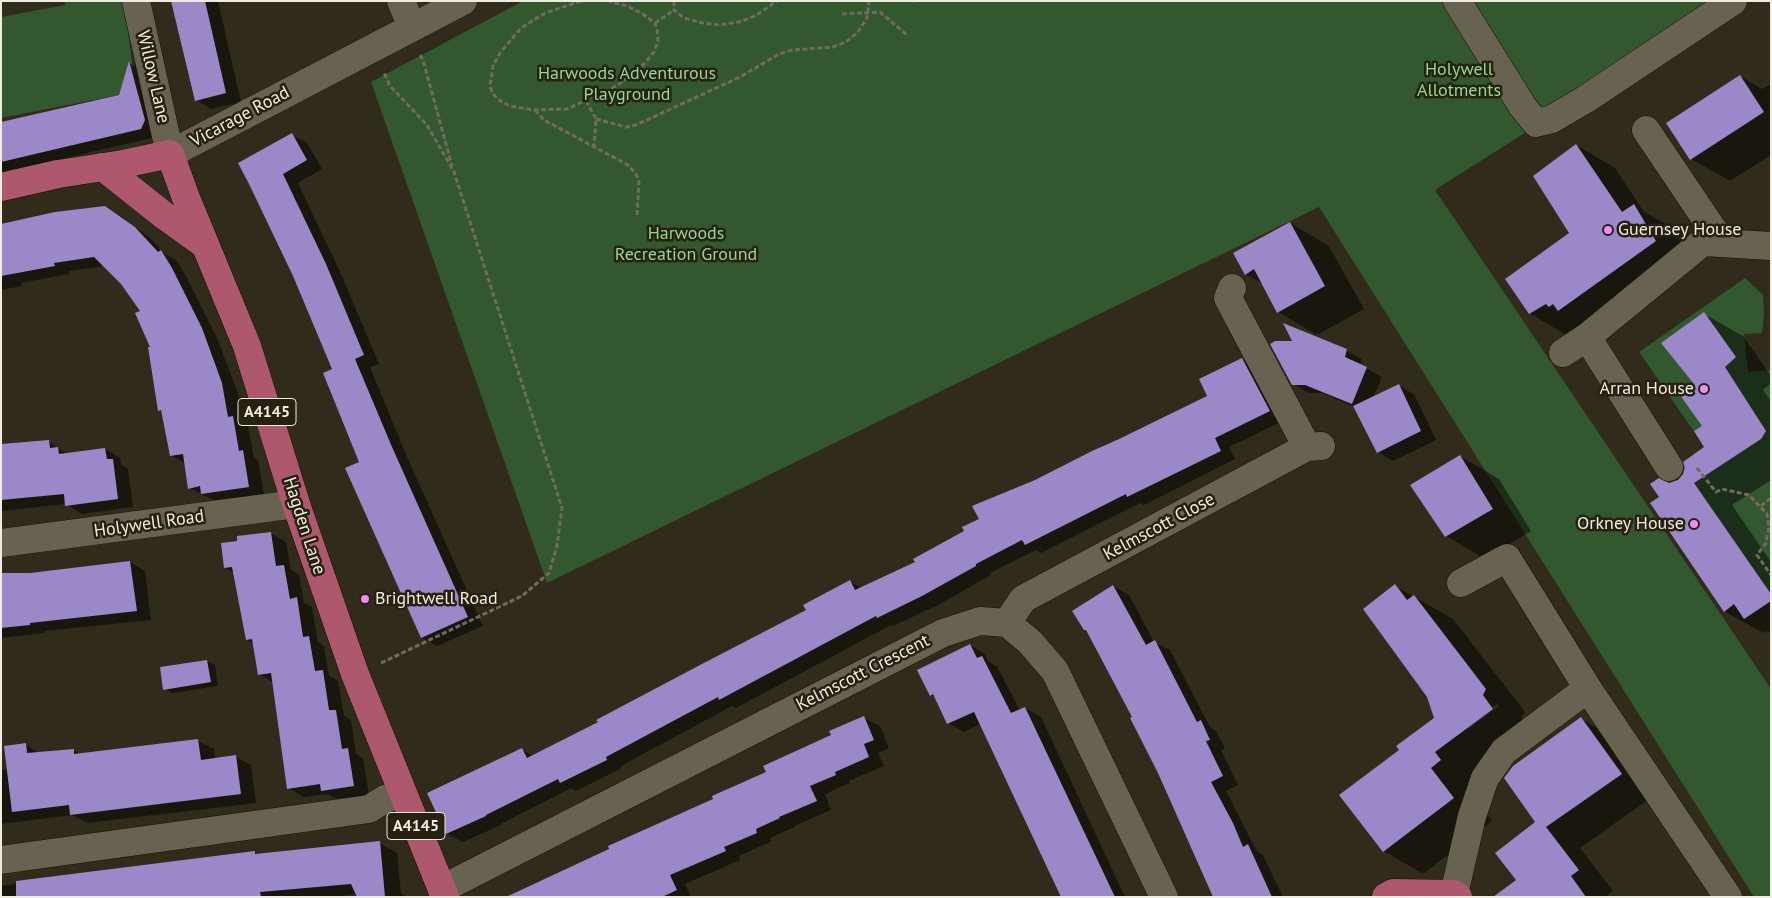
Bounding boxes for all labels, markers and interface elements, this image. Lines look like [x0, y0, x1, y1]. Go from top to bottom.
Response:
street label: Willow Lane [132, 28, 174, 126]
park label: Holywell Allotments [1417, 59, 1501, 102]
park label: Harwoods Adventurous Playground [538, 63, 716, 106]
street label: Vicarage Road [187, 82, 293, 152]
place label: Guernsey House [1618, 219, 1742, 241]
park label: Harwoods Recreation Ground [615, 223, 757, 266]
marker: Guernsey House [1602, 224, 1614, 236]
place label: Arran House [1599, 378, 1694, 400]
marker: Arran House [1698, 383, 1710, 395]
road number: A4145 [238, 398, 296, 426]
street label: Hagden Lane [278, 475, 330, 577]
street label: Kelmscott Close [1100, 489, 1218, 565]
street label: Holywell Road [92, 506, 206, 542]
place label: Orkney House [1577, 513, 1684, 535]
marker: Orkney House [1688, 518, 1700, 530]
place label: Brightwell Road [375, 588, 498, 610]
marker: Brightwell Road [359, 593, 371, 605]
street label: Kelmscott Crescent [793, 630, 933, 716]
road number: A4145 [387, 812, 445, 839]

